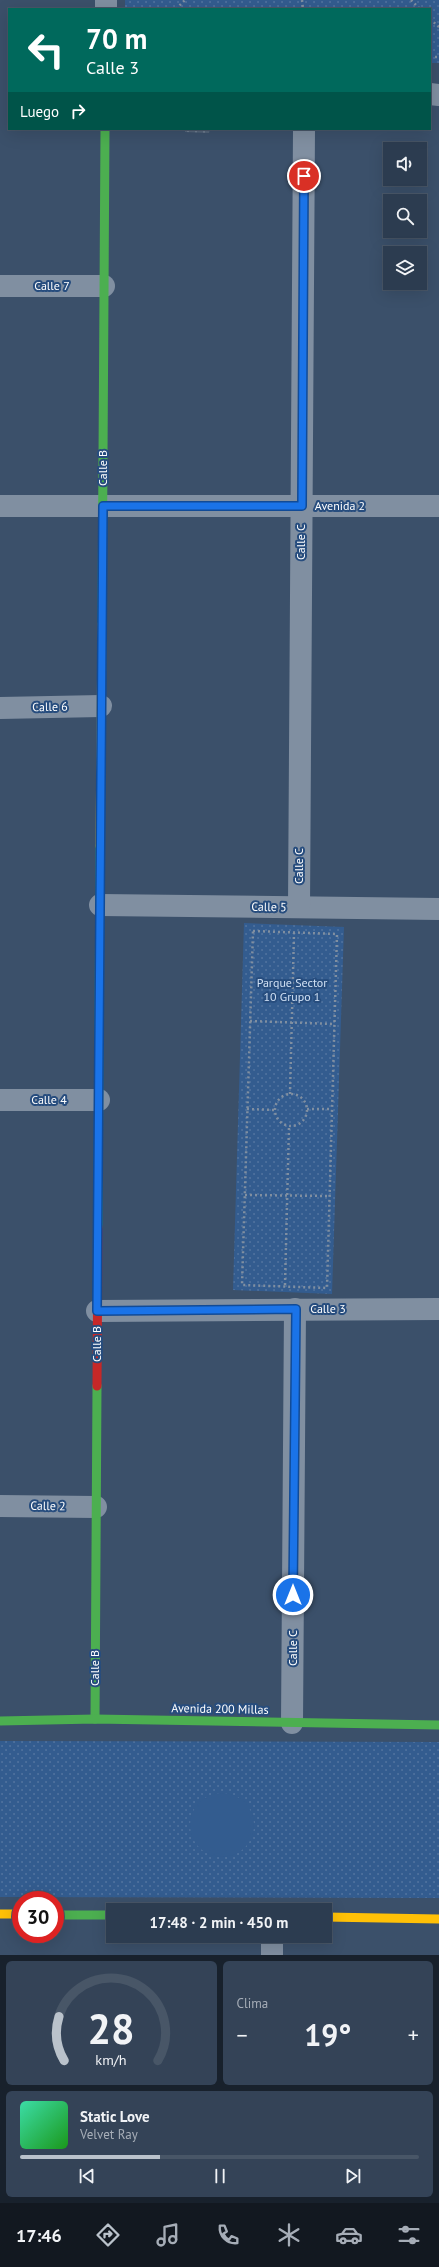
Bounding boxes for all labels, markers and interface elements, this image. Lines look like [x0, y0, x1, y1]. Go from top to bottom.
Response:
text: 70 m [86, 20, 147, 57]
icon: left [20, 24, 72, 76]
text: Calle 3 [86, 56, 139, 79]
icon: right [67, 100, 89, 122]
text: Luego [20, 102, 59, 121]
map controls [383, 142, 427, 290]
button: sound [383, 142, 427, 186]
pin [287, 159, 321, 193]
icon: arrive [293, 165, 315, 187]
button: search [383, 194, 427, 238]
button: layers [383, 246, 427, 290]
street label: Calle 7 [34, 278, 70, 293]
street label: Calle B [95, 450, 110, 486]
street label: Avenida 2 [315, 498, 365, 513]
street label: Calle C [293, 524, 308, 560]
street label: Calle 6 [32, 699, 68, 714]
street label: Calle C [291, 848, 306, 884]
street label: Calle 5 [251, 899, 287, 914]
park label: Parque Sector 10 Grupo 1 [257, 975, 327, 1004]
street label: Calle 4 [31, 1092, 67, 1107]
street label: Calle 3 [310, 1301, 346, 1316]
street label: Calle B [89, 1326, 104, 1362]
street label: Calle 2 [30, 1498, 66, 1513]
position arrow [272, 1574, 314, 1616]
street label: Calle C [285, 1630, 300, 1666]
street label: Calle B [87, 1650, 102, 1686]
street label: Avenida 200 Millas [171, 1700, 269, 1717]
speed limit sign: 30 [12, 1891, 64, 1943]
text: 17:48 · 2 min · 450 m [150, 1913, 288, 1932]
text: Clima [237, 1995, 268, 2012]
text: 28 [88, 2002, 135, 2055]
text: 19° [304, 2015, 351, 2054]
text: − [237, 2021, 248, 2049]
text: + [408, 2021, 419, 2049]
text: km/h [96, 2050, 127, 2069]
text: Static Love [80, 2107, 150, 2126]
text: Velvet Ray [80, 2126, 138, 2143]
icon: previous [76, 2165, 98, 2187]
icon: pause [209, 2165, 231, 2187]
icon: next [342, 2165, 364, 2187]
icon: directions [94, 2221, 122, 2249]
icon: music [154, 2221, 182, 2249]
icon: phone [214, 2221, 242, 2249]
icon: climate [275, 2221, 303, 2249]
icon: car [335, 2221, 363, 2249]
icon: filters [395, 2221, 423, 2249]
text: 17:46 [16, 2224, 62, 2247]

